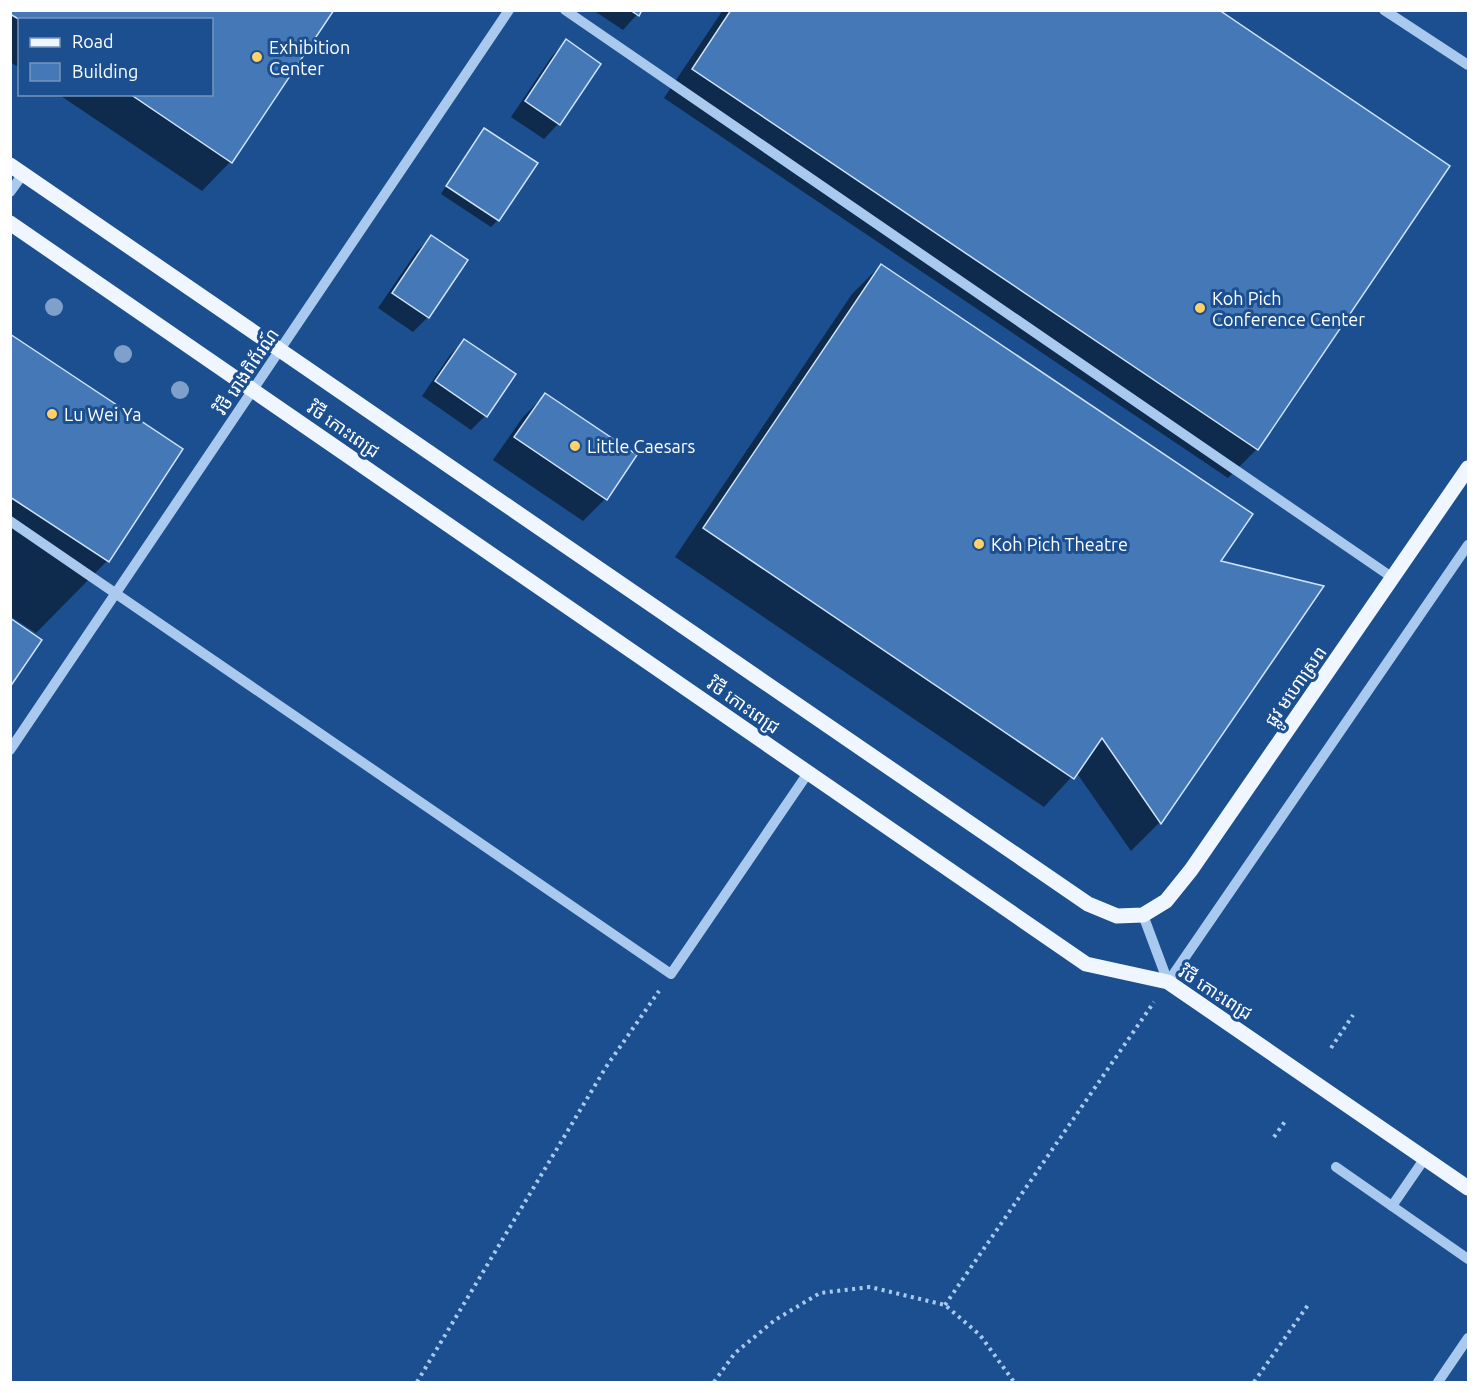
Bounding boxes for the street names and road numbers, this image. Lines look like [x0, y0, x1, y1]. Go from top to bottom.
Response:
street label: វិថី រោងពិព័រណ៍ [209, 324, 282, 419]
street label: វិថី កោះពេជ្រ [302, 396, 384, 463]
street label: ផ្លូវ មហោស្រព [1260, 642, 1336, 734]
street label: វិថី កោះពេជ្រ [702, 672, 784, 739]
street label: វិថី កោះពេជ្រ [1174, 960, 1257, 1025]

